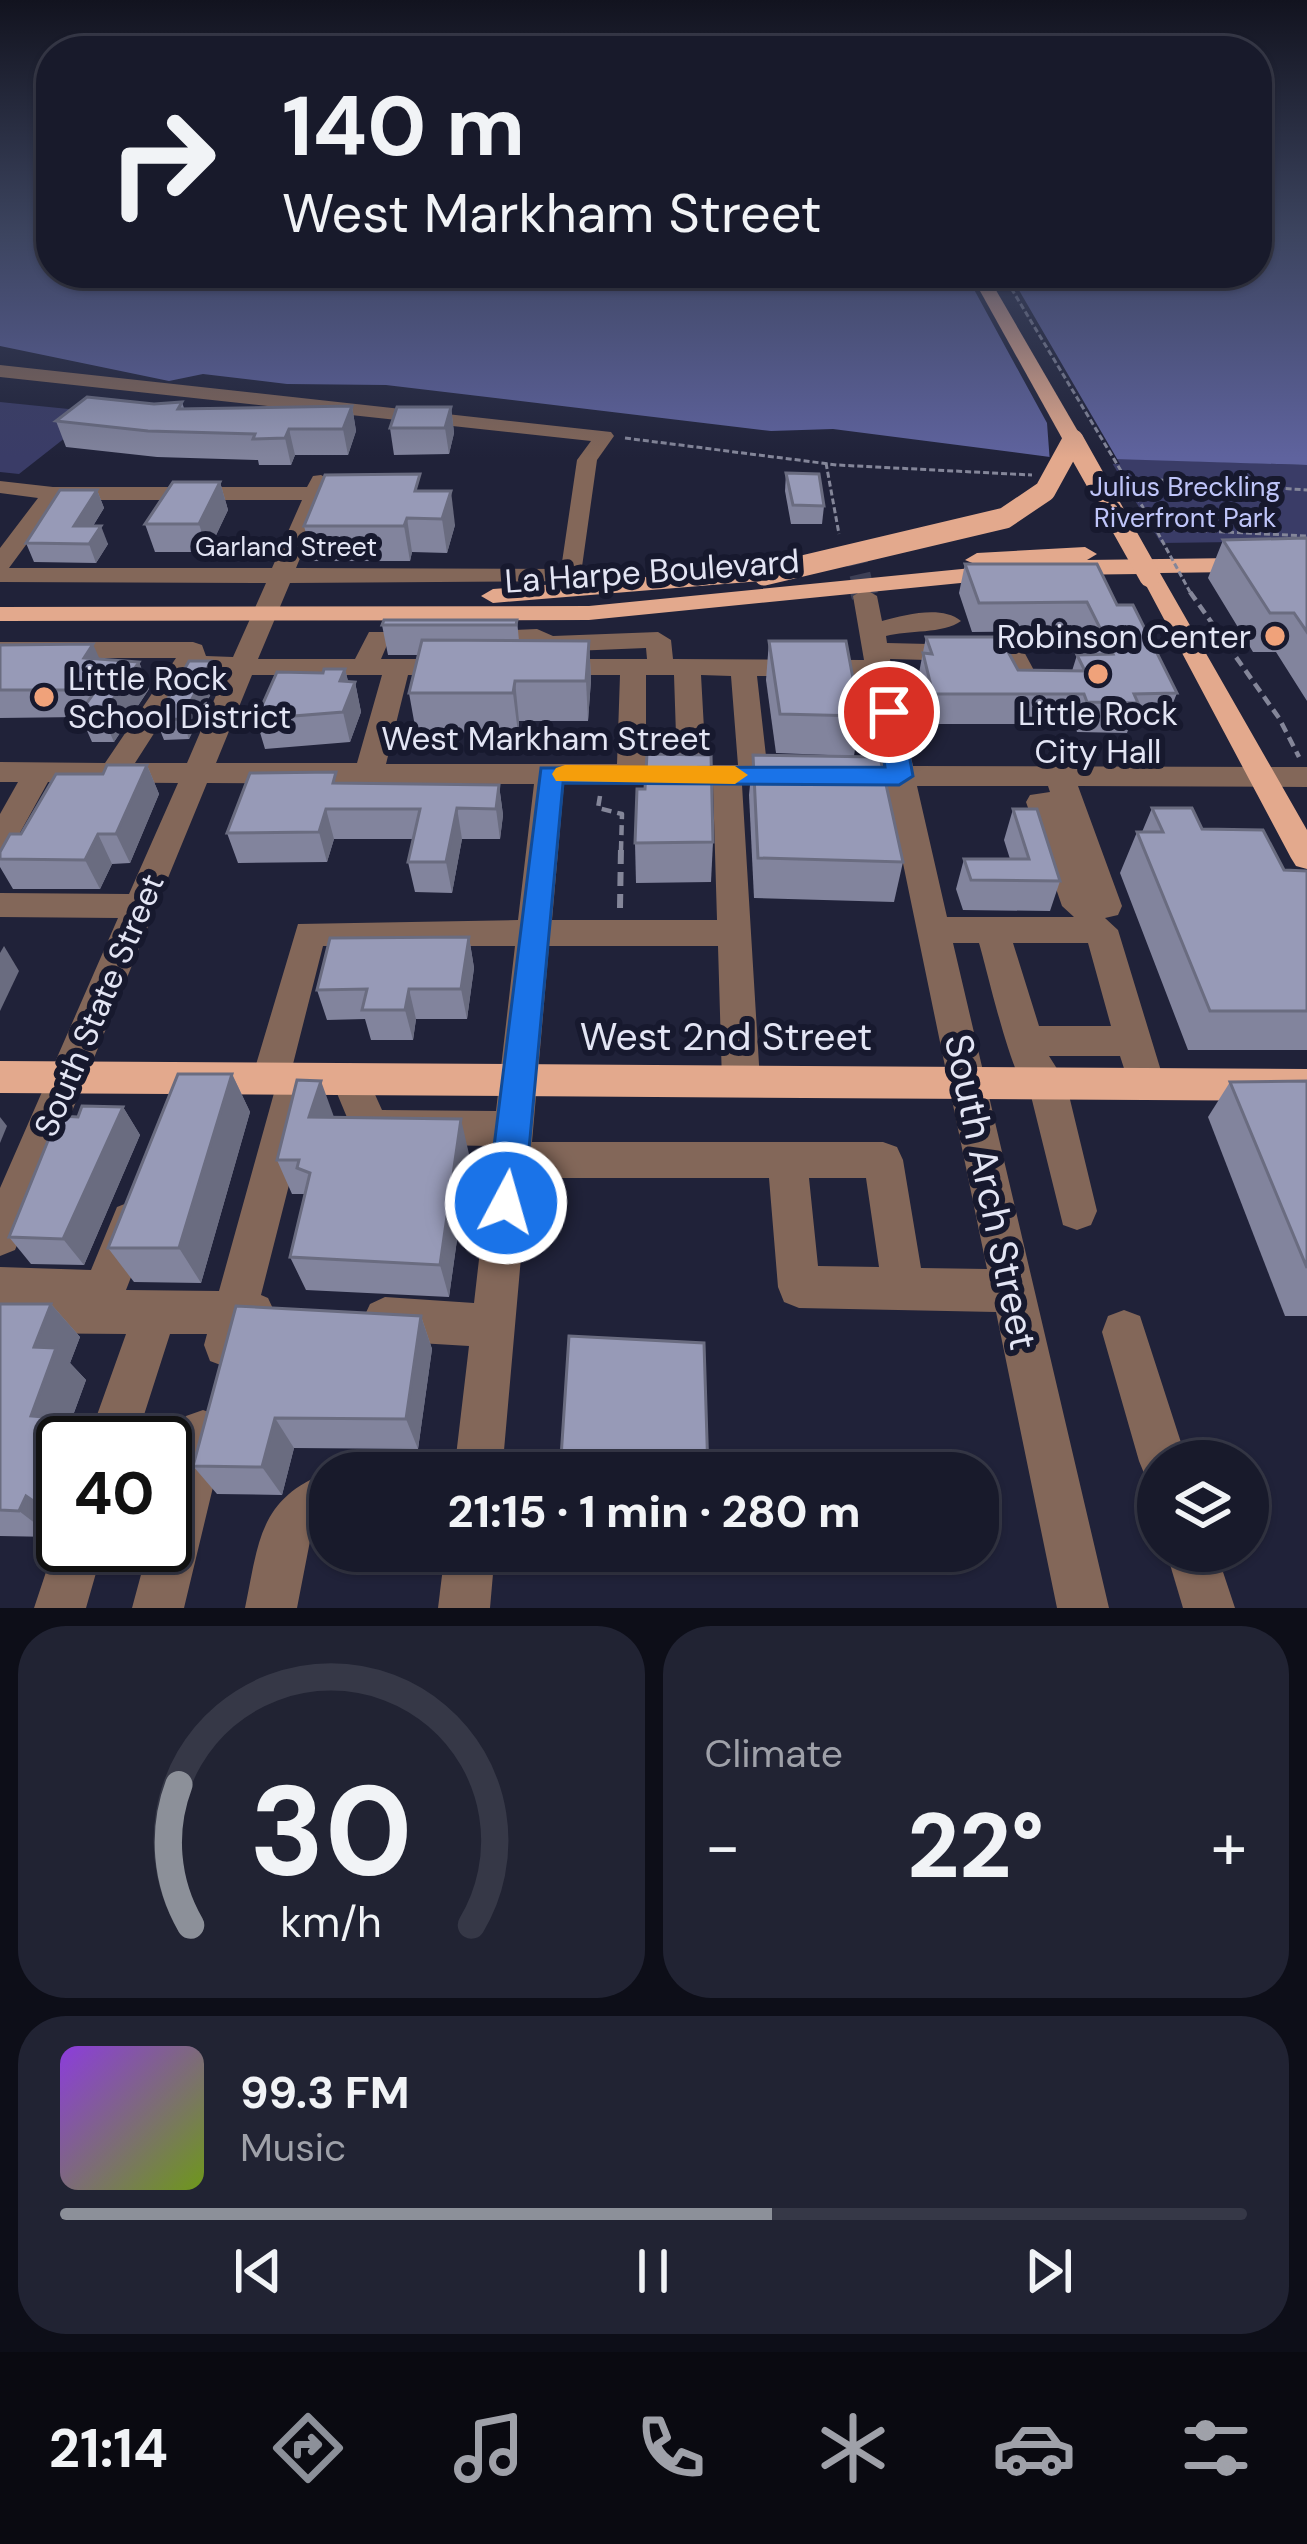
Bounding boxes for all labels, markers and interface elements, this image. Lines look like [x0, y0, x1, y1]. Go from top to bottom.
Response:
text: 140 m [282, 72, 525, 181]
icon: right [84, 84, 240, 240]
text: West Markham Street [282, 178, 822, 249]
park label: Julius Breckling Riverfront Park [1090, 469, 1280, 535]
street label: Garland Street [195, 529, 377, 564]
street label: La Harpe Boulevard [503, 539, 801, 603]
place label: Robinson Center [997, 615, 1251, 658]
marker: Robinson Center [1262, 623, 1288, 649]
place label: Little Rock School District [68, 657, 291, 738]
pin [838, 661, 940, 763]
marker: Little Rock City Hall [1085, 661, 1111, 687]
icon: arrive [856, 679, 922, 745]
marker: Little Rock School District [31, 684, 57, 710]
place label: Little Rock City Hall [1018, 692, 1178, 773]
street label: West Markham Street [381, 717, 711, 760]
street label: South State Street [24, 867, 174, 1143]
street label: West 2nd Street [580, 1011, 872, 1062]
street label: South Arch Street [933, 1030, 1049, 1354]
position arrow [443, 1140, 569, 1266]
speed limit sign: 40 [36, 1416, 192, 1572]
map controls [1137, 1440, 1269, 1572]
button: layers [1137, 1440, 1269, 1572]
text: 21:15 · 1 min · 280 m [447, 1482, 861, 1541]
text: Climate [705, 1728, 843, 1779]
text: 30 [250, 1750, 413, 1913]
text: 22° [907, 1788, 1044, 1905]
text: − [705, 1804, 741, 1889]
text: + [1211, 1804, 1247, 1889]
text: km/h [281, 1894, 382, 1950]
text: 99.3 FM [240, 2063, 410, 2122]
text: Music [240, 2122, 346, 2173]
icon: previous [225, 2238, 291, 2304]
icon: pause [620, 2238, 686, 2304]
icon: next [1016, 2238, 1082, 2304]
icon: directions [266, 2406, 350, 2490]
icon: music [447, 2406, 531, 2490]
icon: phone [629, 2406, 713, 2490]
icon: climate [811, 2406, 895, 2490]
icon: car [992, 2406, 1076, 2490]
icon: filters [1174, 2406, 1258, 2490]
text: 21:14 [49, 2413, 168, 2484]

